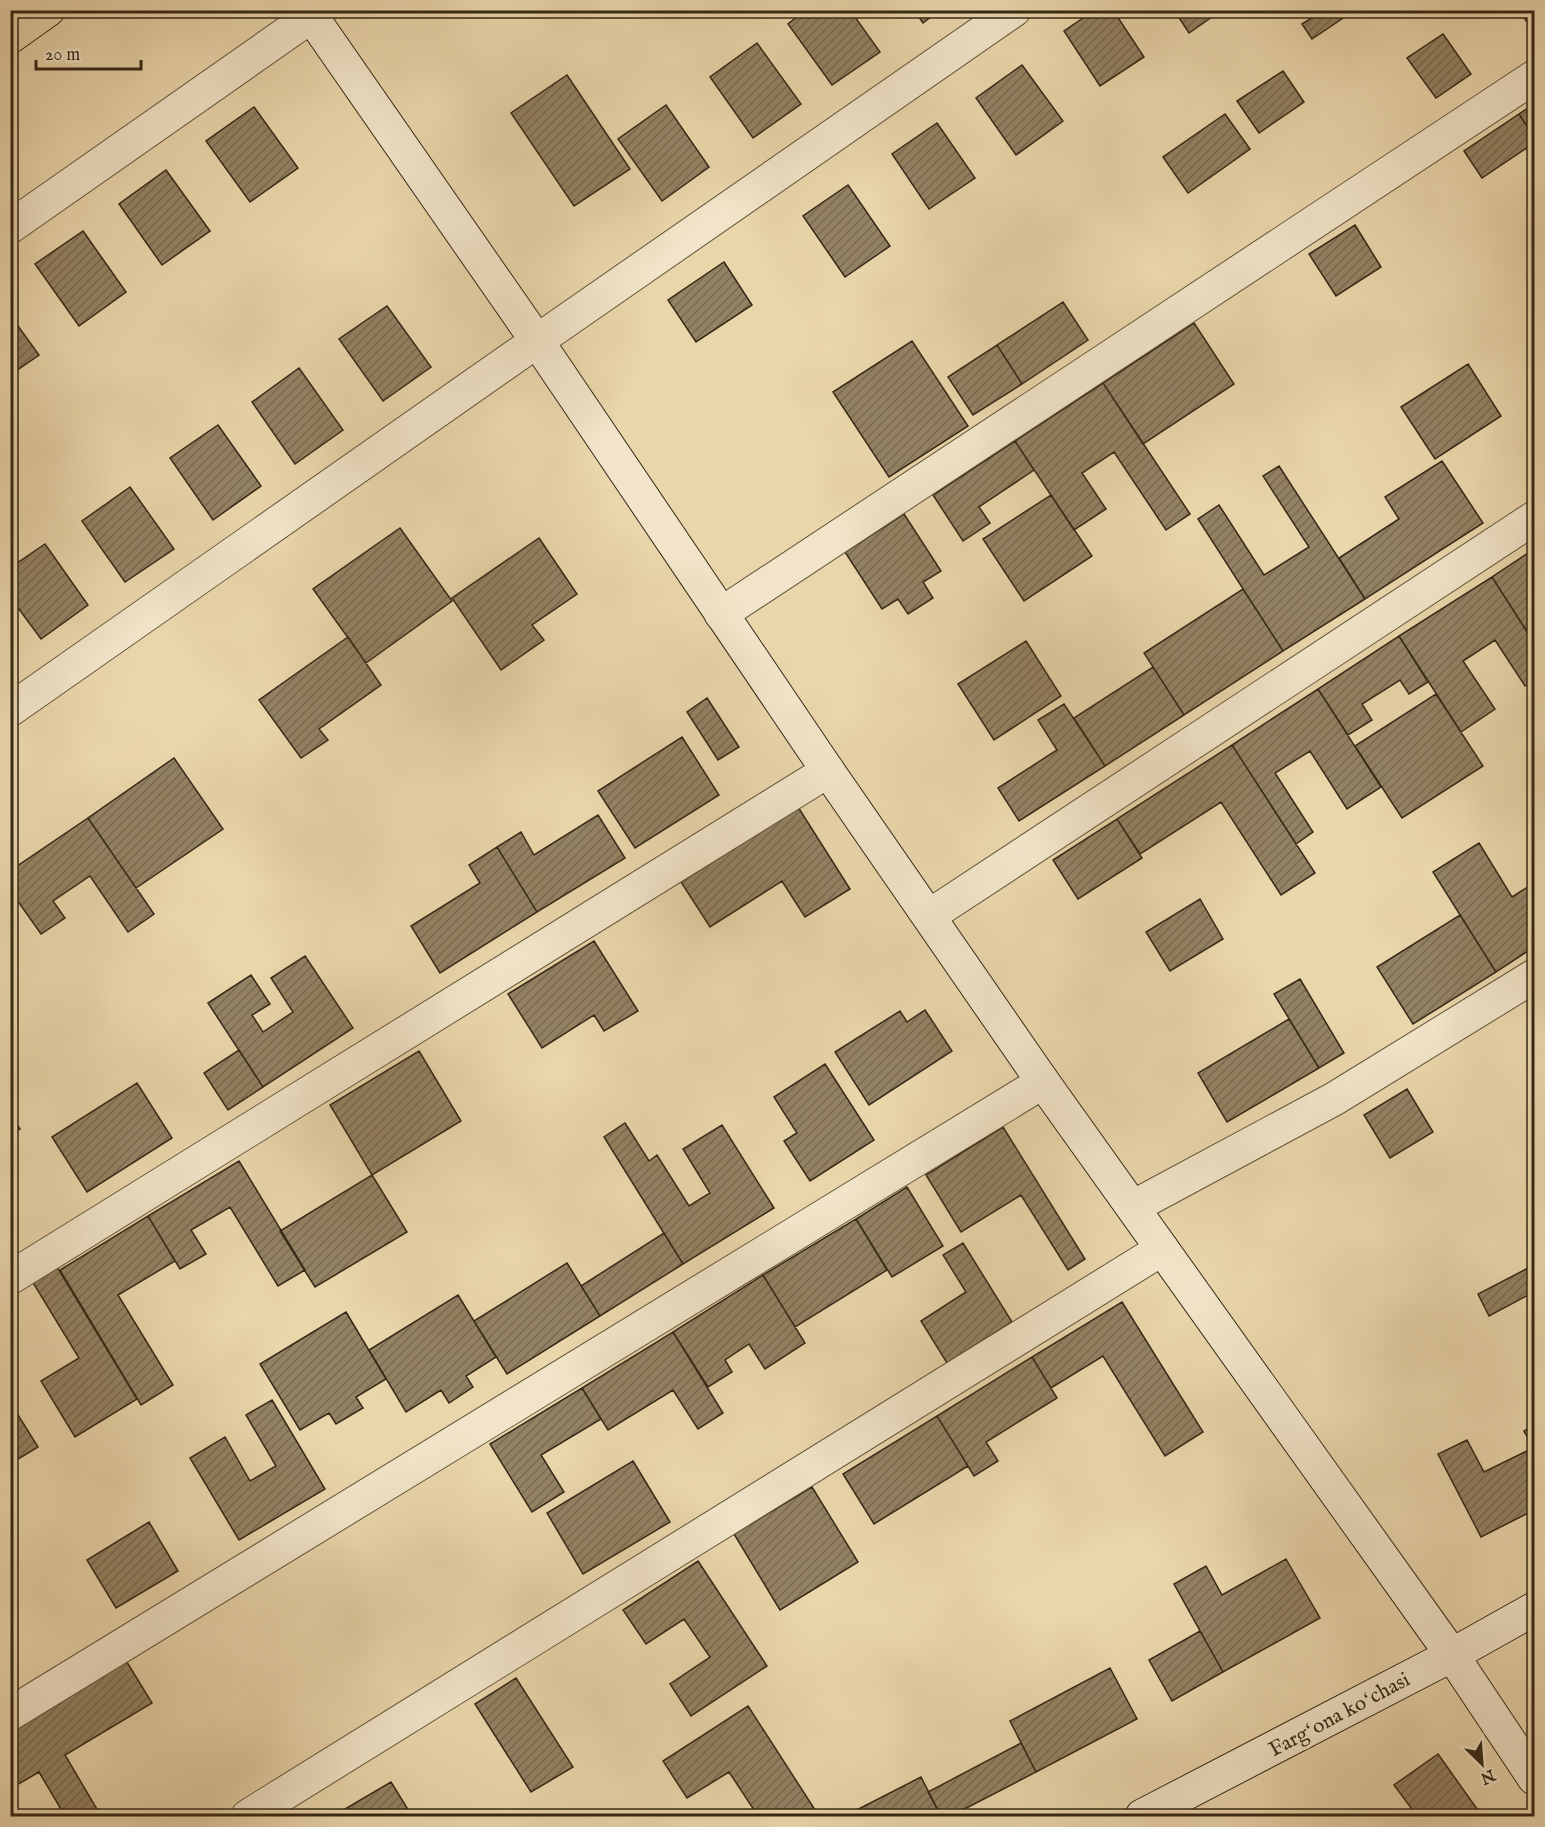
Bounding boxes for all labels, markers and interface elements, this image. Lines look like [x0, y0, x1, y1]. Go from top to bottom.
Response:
scale bar [36, 33, 141, 71]
text: 20 m [45, 44, 80, 67]
street label: Fargʻona koʻchasi [1265, 1667, 1415, 1764]
north arrow [1452, 1734, 1512, 1794]
text: N [1477, 1763, 1499, 1788]

